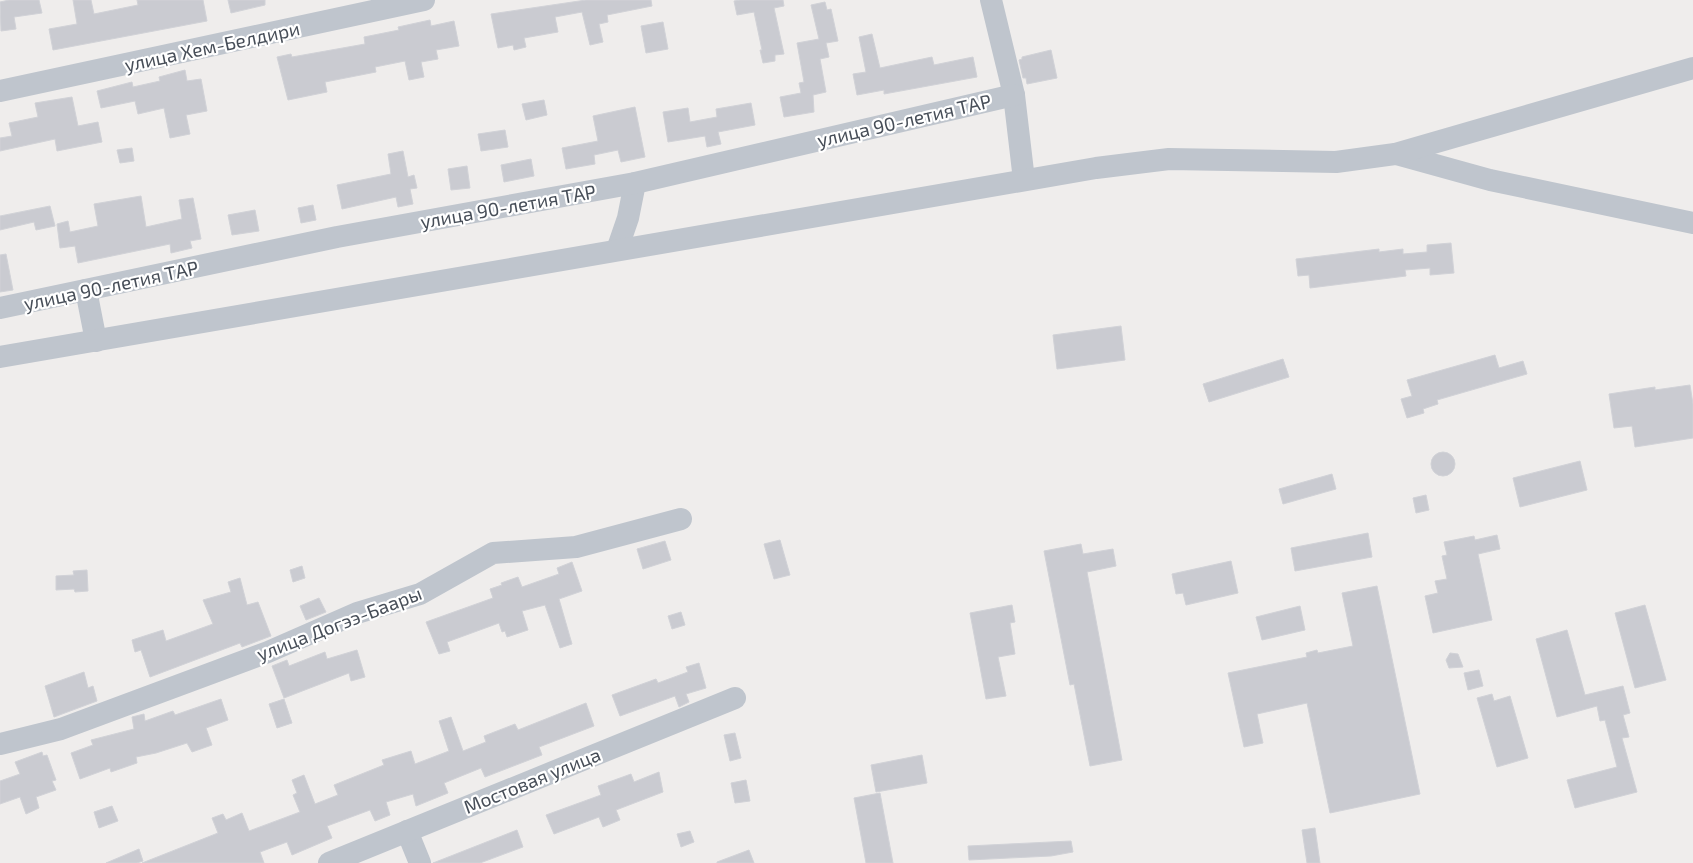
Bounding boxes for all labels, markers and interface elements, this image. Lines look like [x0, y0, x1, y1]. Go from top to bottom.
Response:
street label: улица Хем-Белдири [122, 16, 302, 77]
street label: улица 90-летия ТАР [815, 89, 993, 152]
street label: улица 90-летия ТАР [418, 179, 598, 234]
street label: улица 90-летия ТАР [22, 255, 201, 316]
street label: улица Догээ-Баары [253, 581, 425, 666]
street label: Мостовая улица [460, 742, 604, 819]

